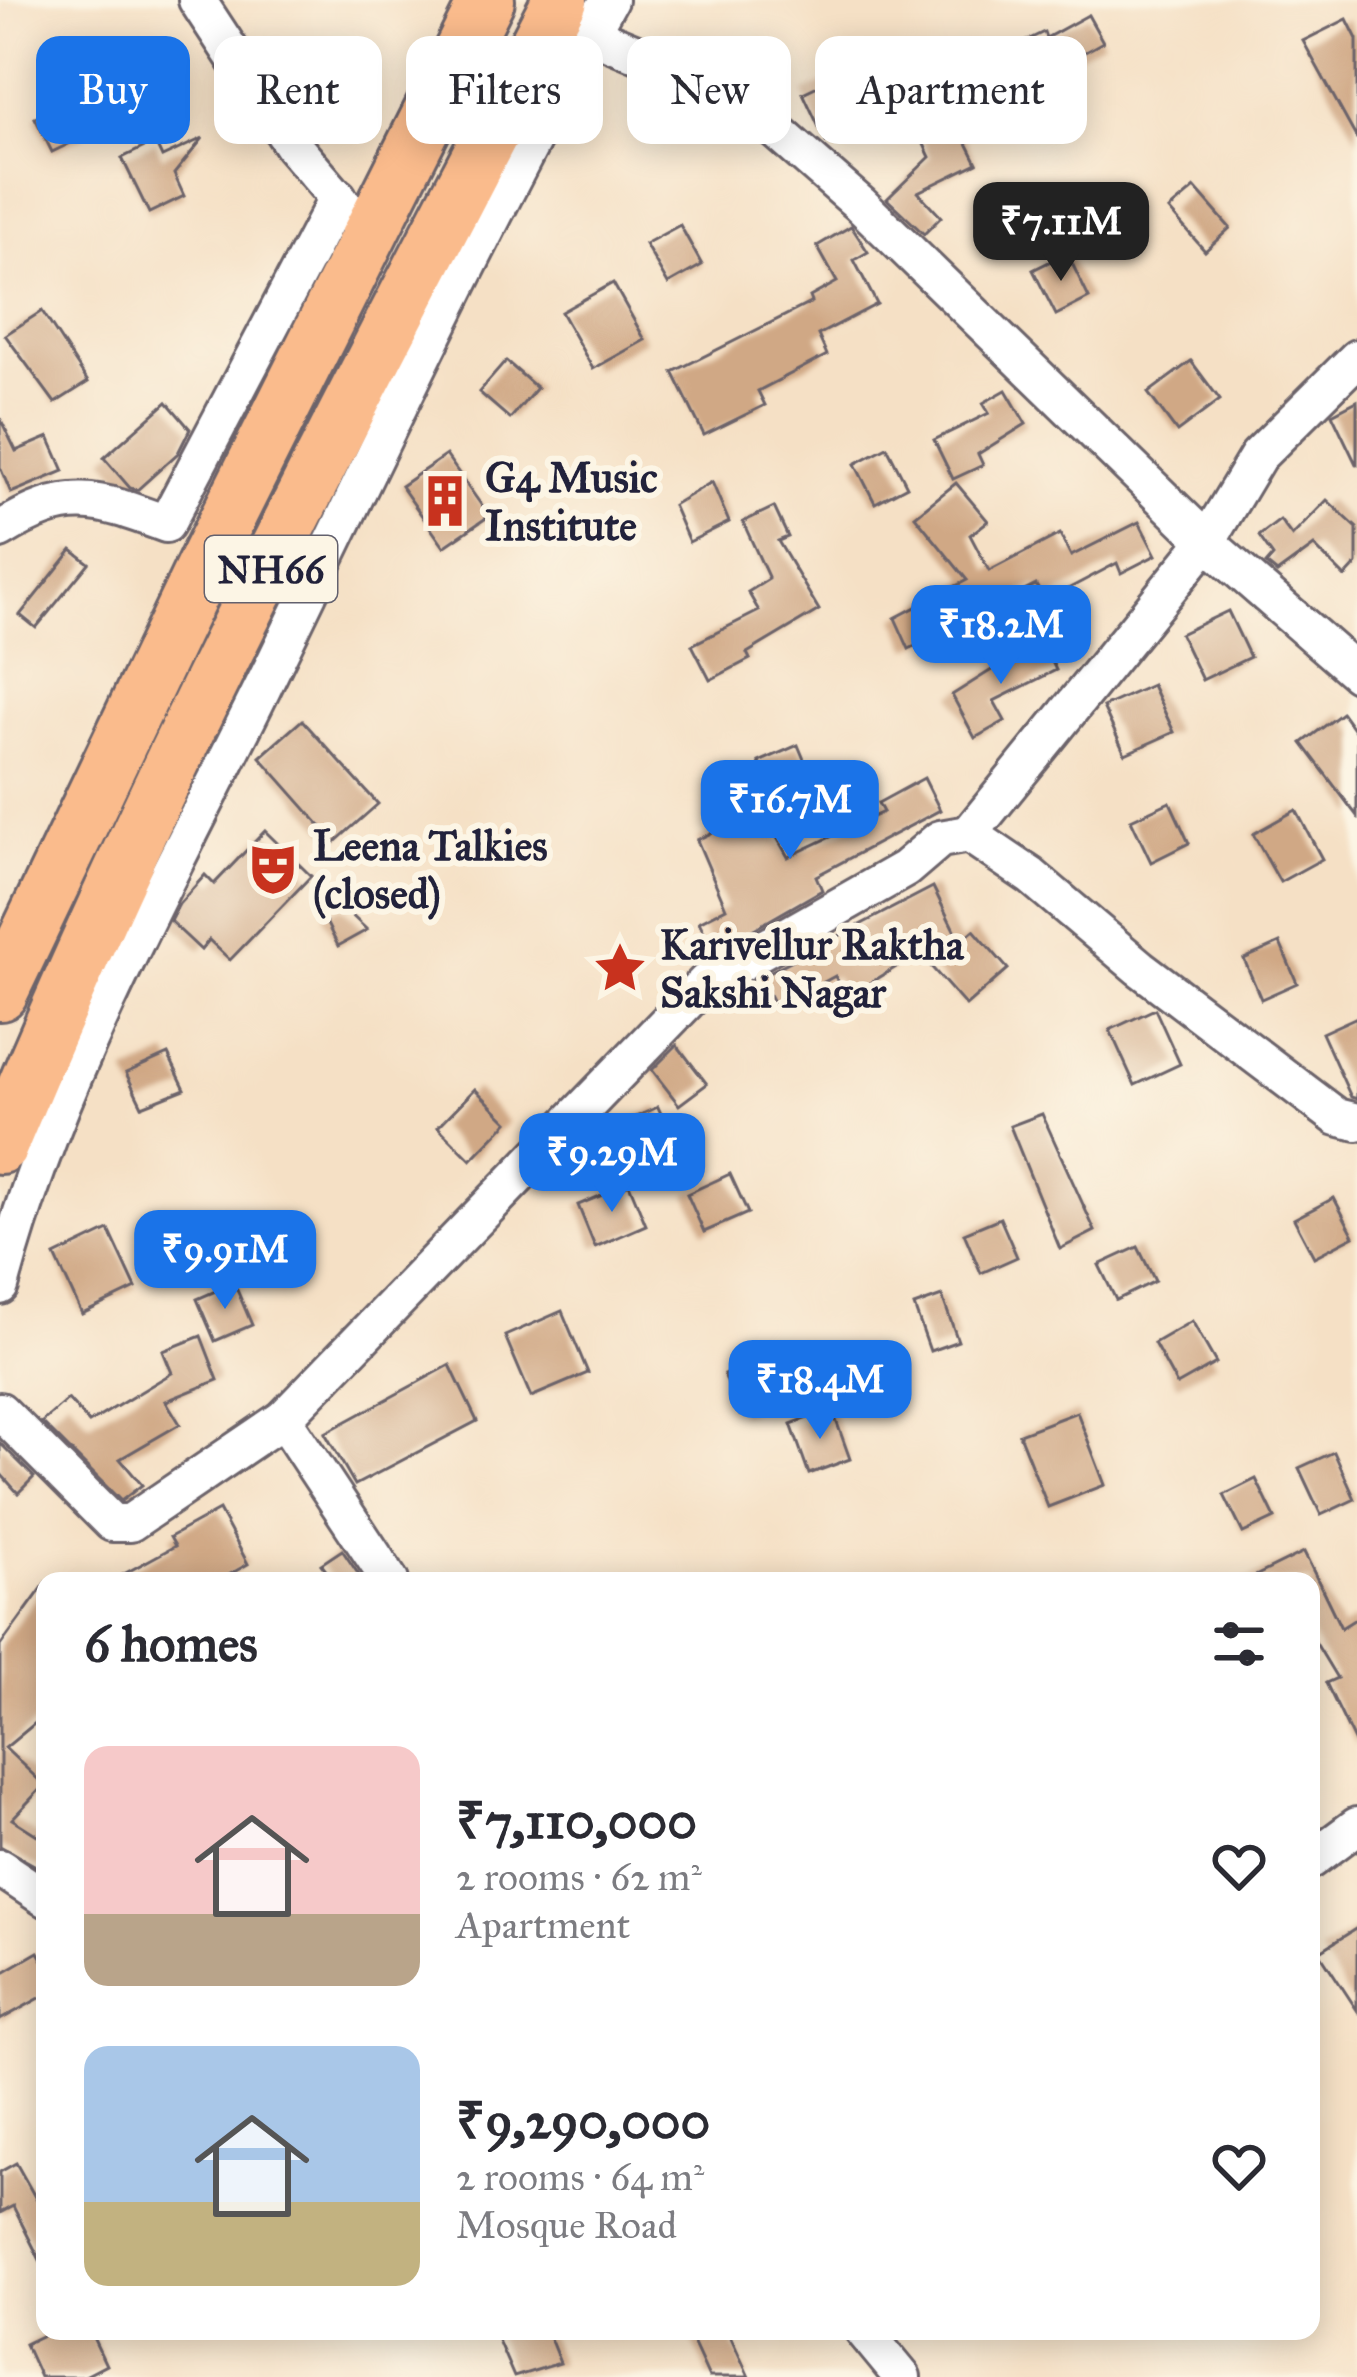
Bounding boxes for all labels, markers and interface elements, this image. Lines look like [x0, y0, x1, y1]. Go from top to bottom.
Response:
chip: Buy [36, 36, 190, 144]
chip: Rent [214, 36, 382, 144]
chip: Filters [406, 36, 603, 144]
chip: New [627, 36, 791, 144]
chip: Apartment [815, 36, 1087, 144]
pin: ₹7.11M [963, 182, 1159, 284]
text: ₹7.11M [1000, 197, 1122, 245]
place label: G4 Music Institute [485, 452, 658, 552]
building icon: G4 Music Institute [416, 472, 474, 530]
road number: NH66 [205, 536, 337, 602]
pin: ₹18.2M [903, 585, 1099, 687]
text: ₹18.2M [938, 600, 1064, 648]
pin: ₹16.7M [692, 760, 888, 862]
text: ₹16.7M [728, 775, 852, 823]
place label: Leena Talkies (closed) [313, 820, 548, 920]
theatre icon: Leena Talkies (closed) [244, 840, 302, 898]
place label: Karivellur Raktha Sakshi Nagar [660, 919, 965, 1019]
place icon: Karivellur Raktha Sakshi Nagar [591, 939, 649, 997]
pin: ₹9.29M [514, 1113, 710, 1215]
text: ₹9.29M [546, 1128, 678, 1176]
pin: ₹9.91M [127, 1210, 323, 1312]
text: ₹9.91M [161, 1225, 289, 1273]
pin: ₹18.4M [722, 1340, 918, 1442]
text: ₹18.4M [756, 1355, 884, 1403]
icon: filters [1206, 1611, 1272, 1677]
text: 6 homes [84, 1613, 258, 1675]
text: ₹7,110,000 [456, 1790, 697, 1852]
icon: home [180, 1794, 324, 1938]
icon: heart [1206, 1833, 1272, 1899]
text: 2 rooms · 62 m² [456, 1853, 702, 1901]
text: Apartment [456, 1901, 630, 1949]
text: ₹9,290,000 [456, 2090, 710, 2152]
icon: home [180, 2094, 324, 2238]
icon: heart [1206, 2133, 1272, 2199]
text: 2 rooms · 64 m² [456, 2153, 704, 2201]
text: Mosque Road [456, 2201, 677, 2249]

